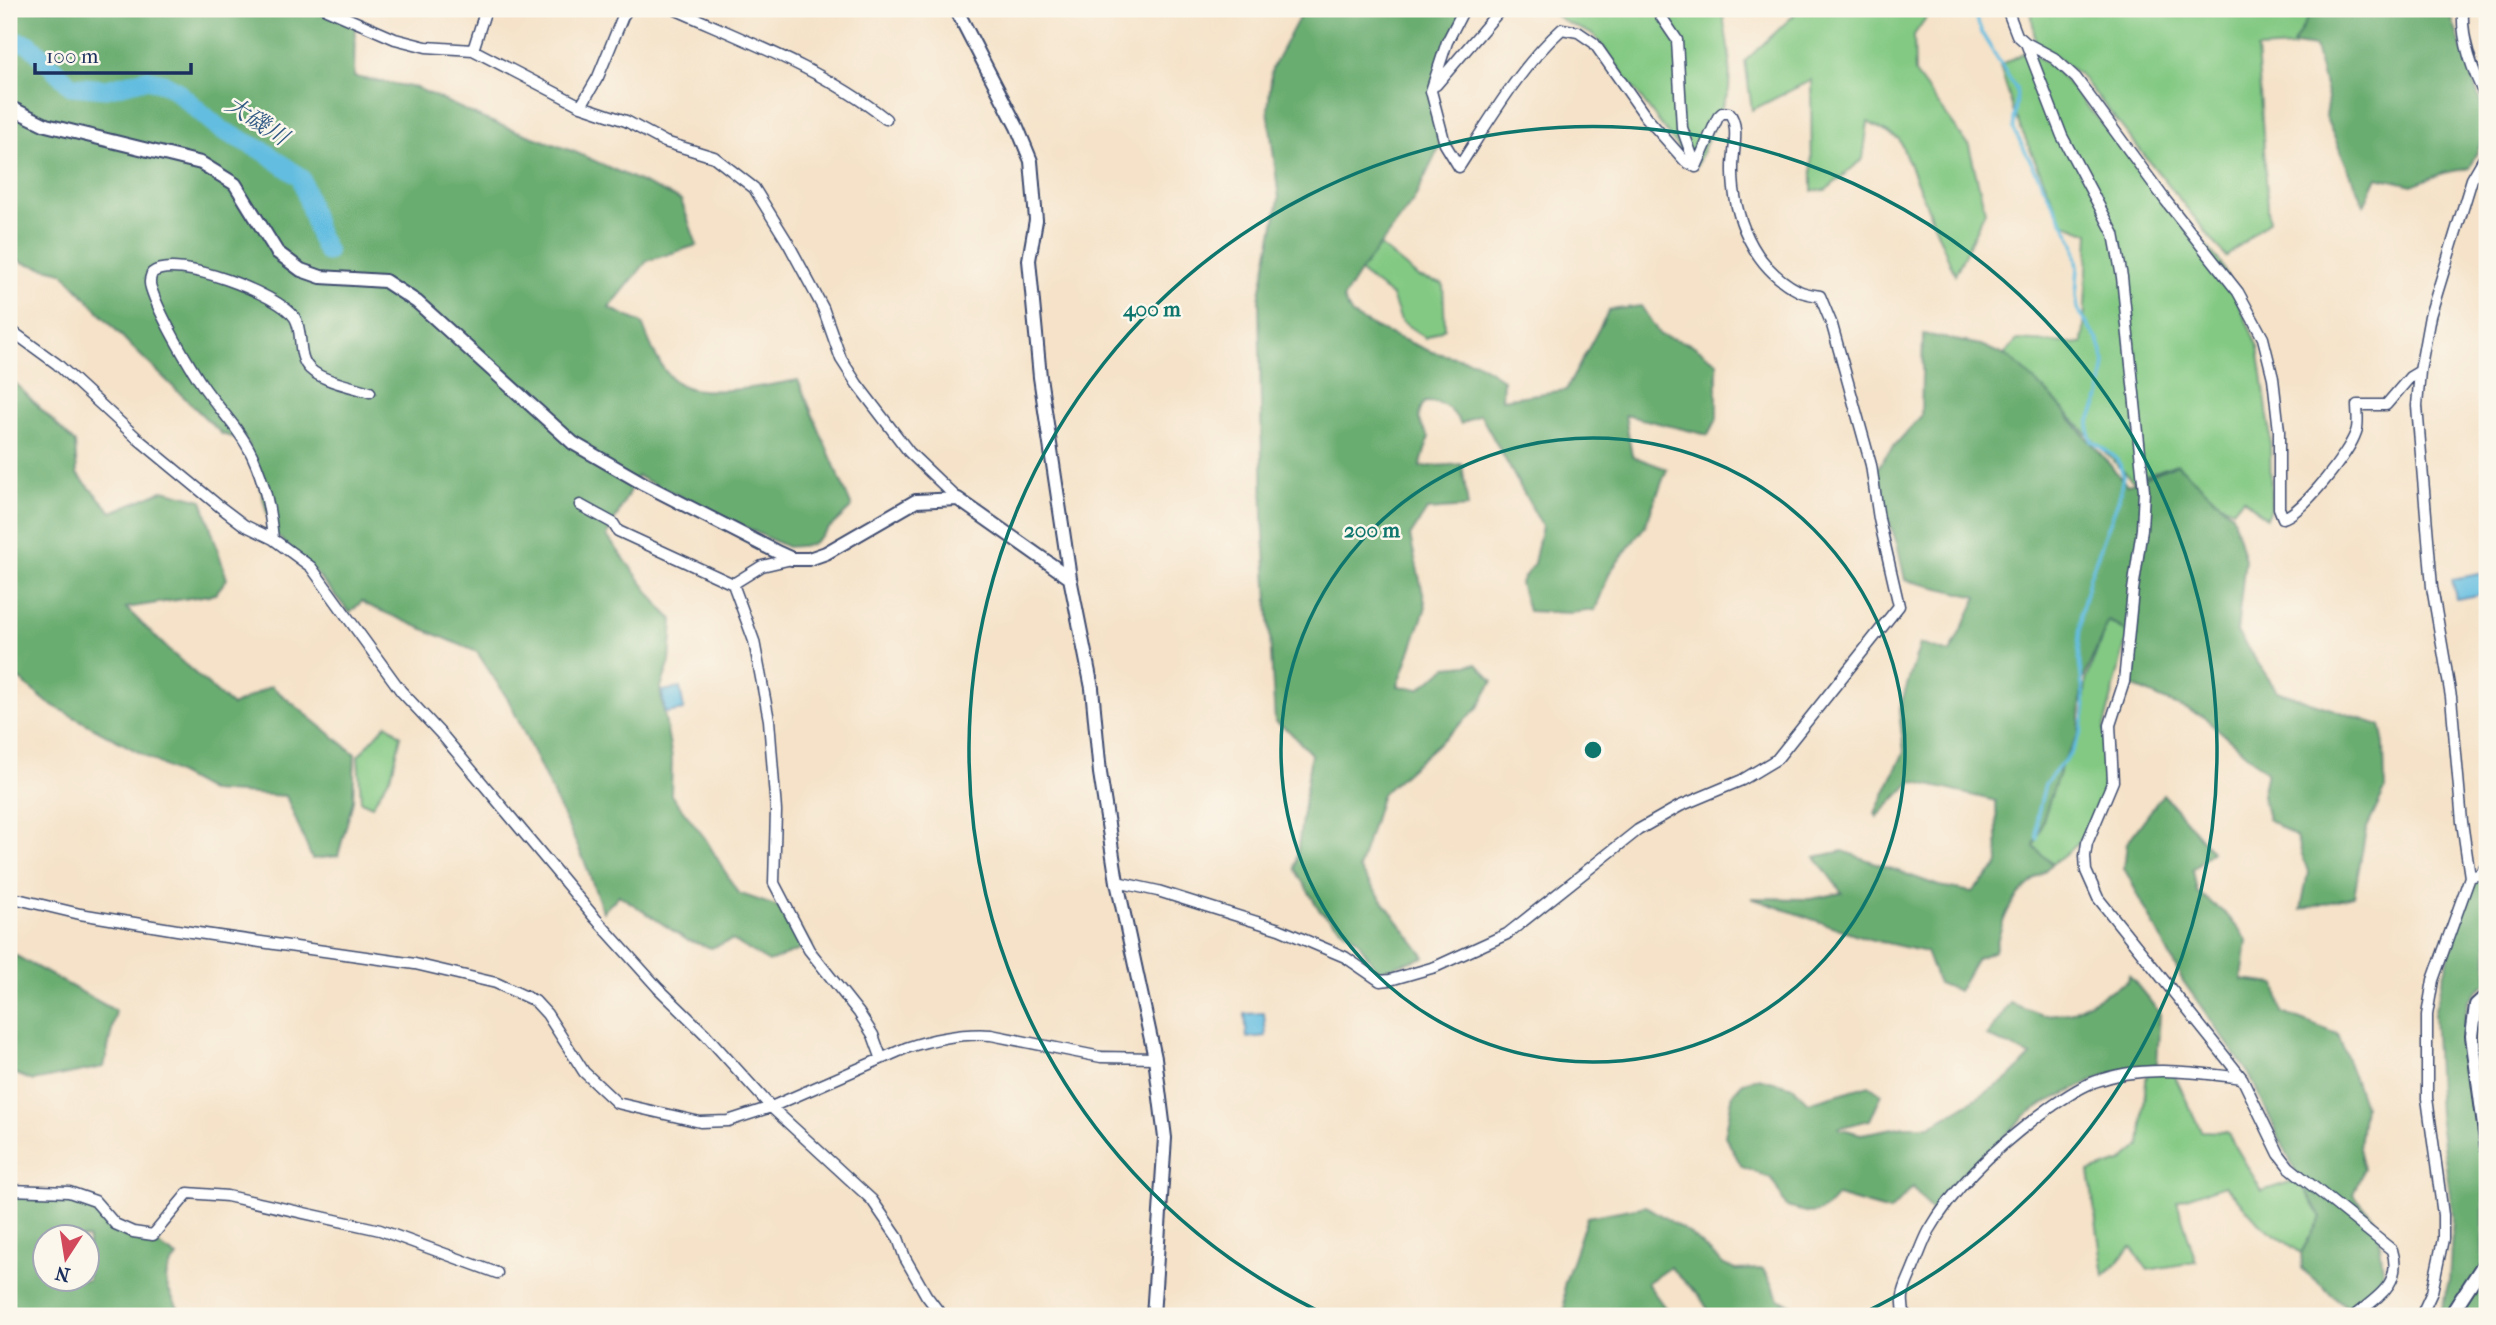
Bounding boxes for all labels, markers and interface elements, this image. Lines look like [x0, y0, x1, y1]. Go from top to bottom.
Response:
scale bar [35, 32, 191, 76]
text: 100 m [46, 44, 99, 68]
water label: 大磯川 [221, 91, 296, 153]
text: 400 m [1122, 297, 1181, 322]
text: 200 m [1344, 518, 1401, 542]
centre of rings [1581, 738, 1605, 762]
north arrow [32, 1224, 102, 1294]
text: N [53, 1261, 72, 1286]

